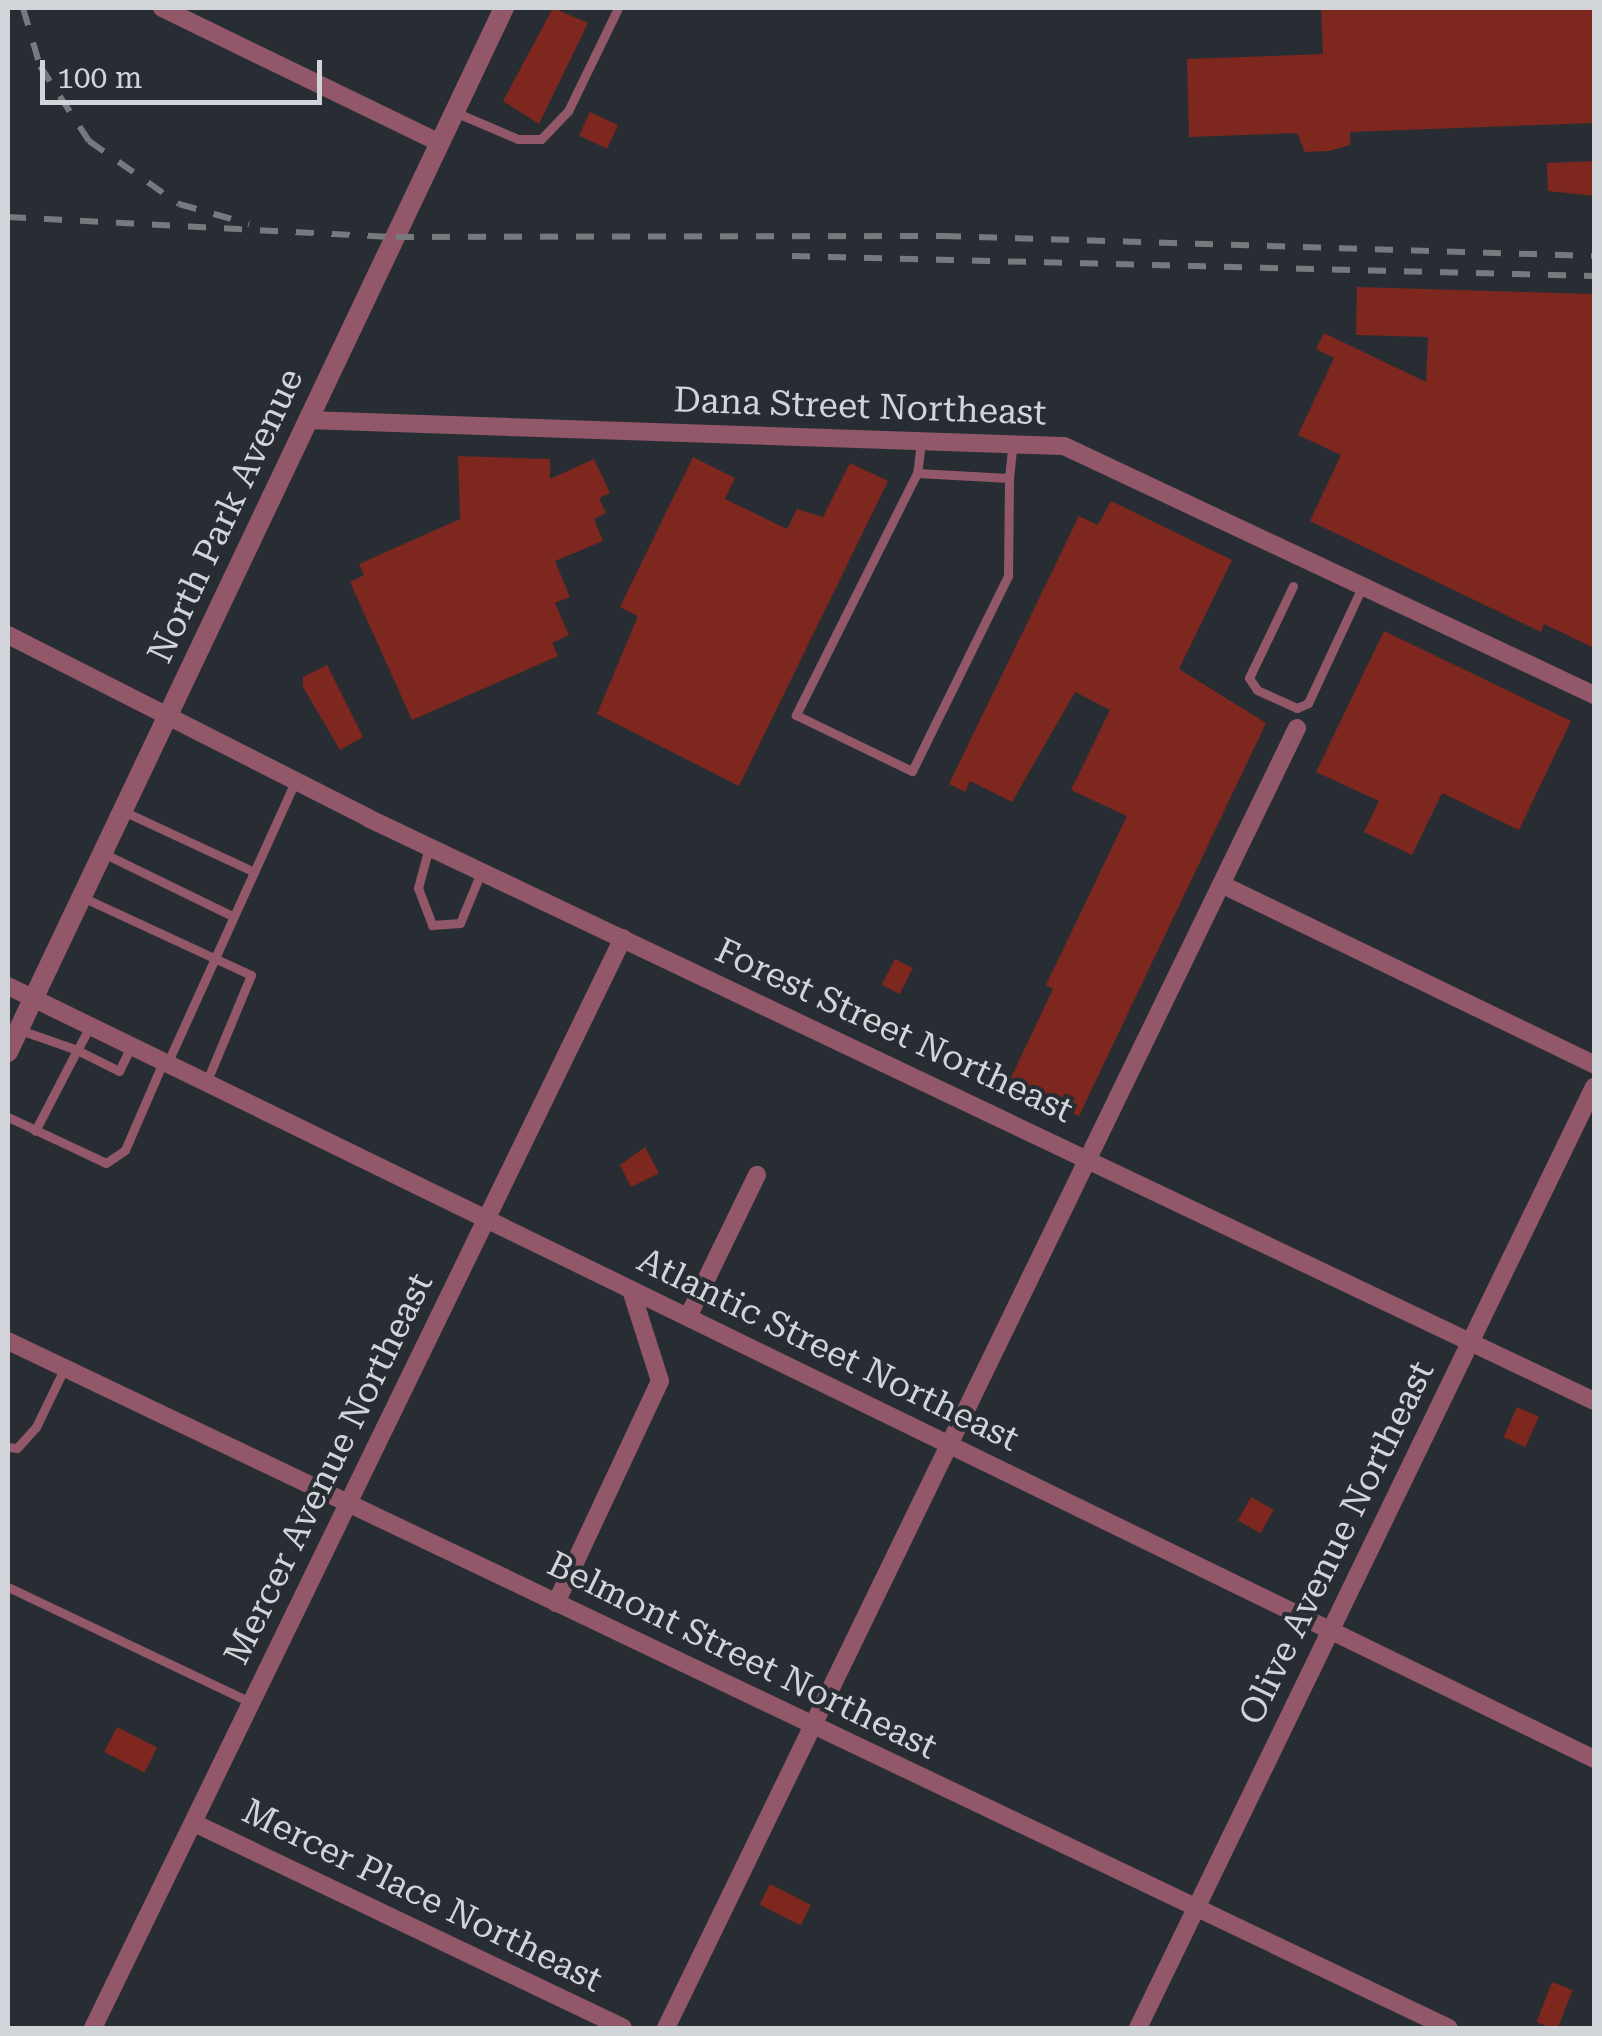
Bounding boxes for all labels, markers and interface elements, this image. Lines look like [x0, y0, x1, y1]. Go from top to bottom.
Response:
scale bar [45, 40, 328, 102]
text: 100 m [57, 60, 142, 95]
street label: North Park Avenue [139, 362, 313, 670]
street label: Dana Street Northeast [673, 380, 1047, 434]
street label: Forest Street Northeast [709, 930, 1079, 1132]
street label: Atlantic Street Northeast [631, 1239, 1025, 1461]
street label: Mercer Avenue Northeast [216, 1267, 442, 1671]
street label: Olive Avenue Northeast [1231, 1354, 1443, 1732]
street label: Belmont Street Northeast [541, 1543, 943, 1769]
street label: Mercer Place Northeast [235, 1791, 609, 2001]

